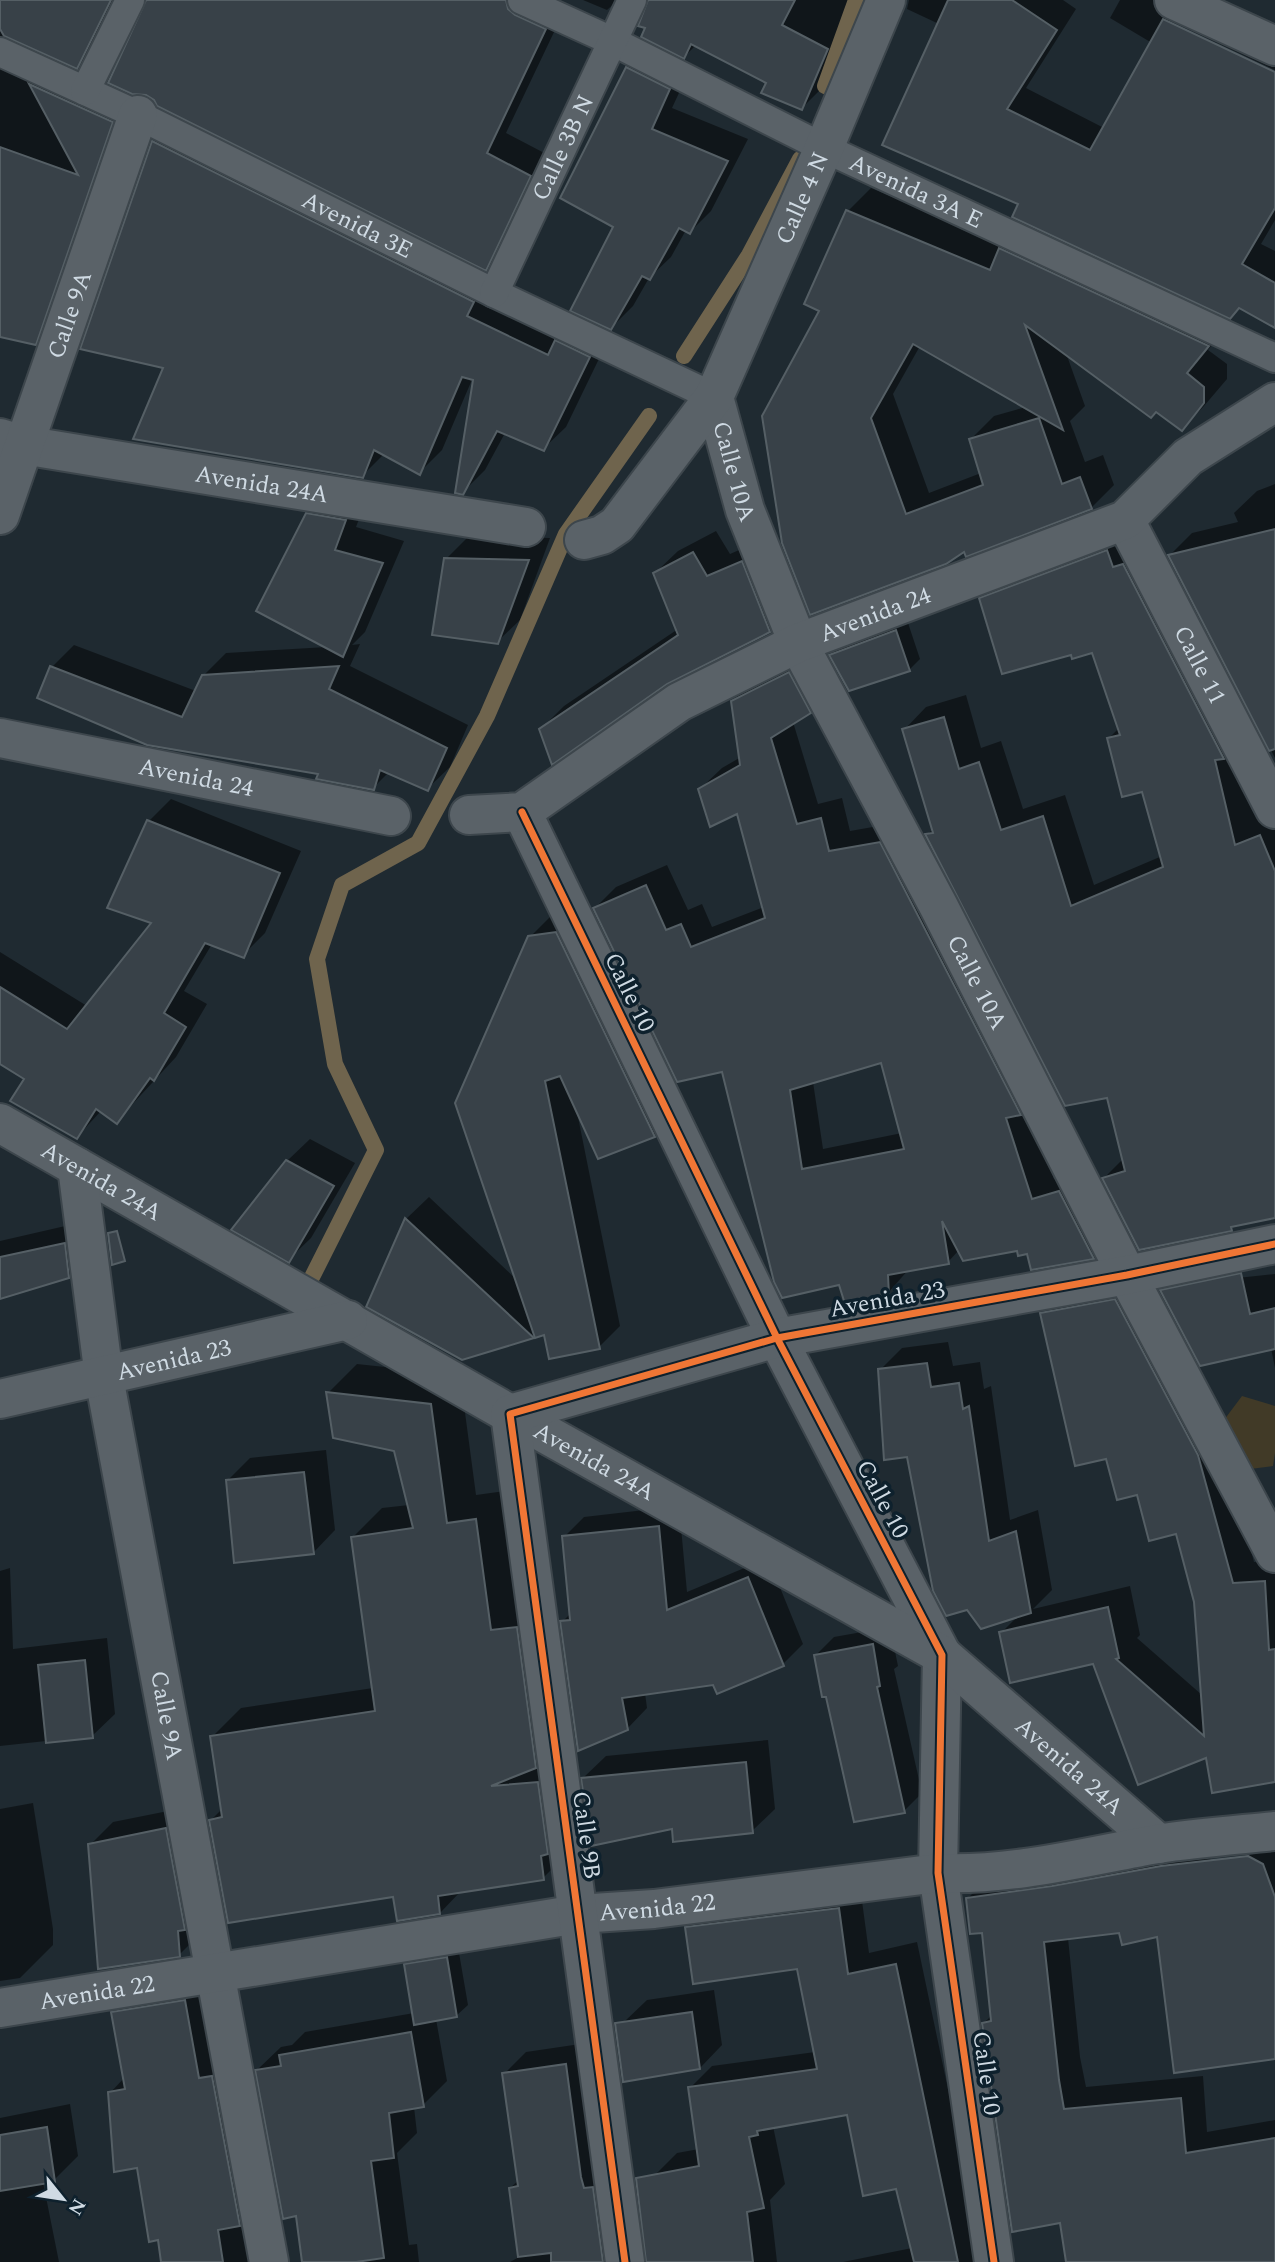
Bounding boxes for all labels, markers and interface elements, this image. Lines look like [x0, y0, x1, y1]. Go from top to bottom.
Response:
street label: Calle 3B N [523, 89, 604, 207]
street label: Avenida 3A E [843, 145, 989, 239]
street label: Calle 4 N [767, 146, 839, 250]
street label: Avenida 3E [295, 183, 419, 269]
street label: Calle 9A [38, 266, 102, 364]
street label: Calle 10A [702, 417, 765, 527]
street label: Avenida 24A [192, 456, 331, 514]
street label: Avenida 24 [814, 578, 936, 652]
street label: Calle 11 [1164, 619, 1235, 711]
street label: Avenida 24 [135, 749, 257, 807]
street label: Calle 10A [937, 929, 1016, 1037]
street label: Calle 10 [594, 946, 664, 1038]
street label: Avenida 24A [34, 1133, 169, 1231]
street label: Avenida 23 [827, 1272, 948, 1328]
street label: Avenida 23 [113, 1330, 235, 1391]
street label: Avenida 24A [526, 1413, 662, 1511]
street label: Calle 10 [846, 1454, 918, 1545]
street label: Calle 9A [140, 1668, 192, 1764]
street label: Avenida 24A [1006, 1709, 1132, 1825]
street label: Calle 9B [562, 1789, 610, 1881]
street label: Avenida 22 [598, 1884, 718, 1932]
street label: Avenida 22 [36, 1966, 157, 2020]
street label: Calle 10 [962, 2029, 1010, 2118]
north arrow [28, 2164, 98, 2234]
text: N [60, 2193, 93, 2221]

